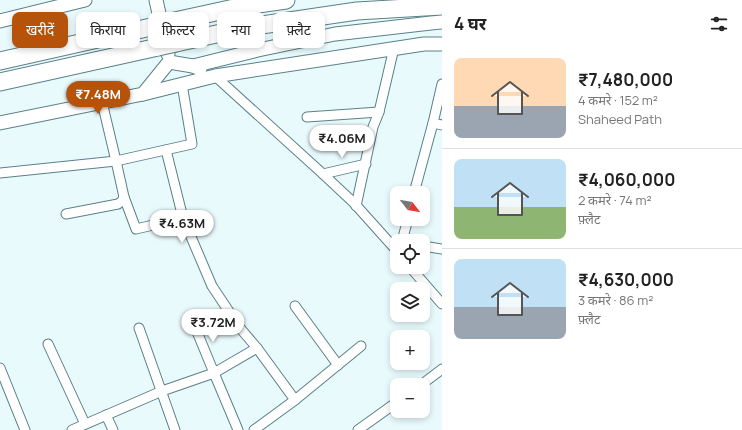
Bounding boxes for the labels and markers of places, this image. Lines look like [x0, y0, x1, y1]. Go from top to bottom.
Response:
pin: ₹7.48M [65, 81, 131, 115]
pin: ₹4.06M [309, 125, 375, 159]
pin: ₹4.63M [149, 210, 215, 244]
pin: ₹3.72M [180, 309, 246, 343]

